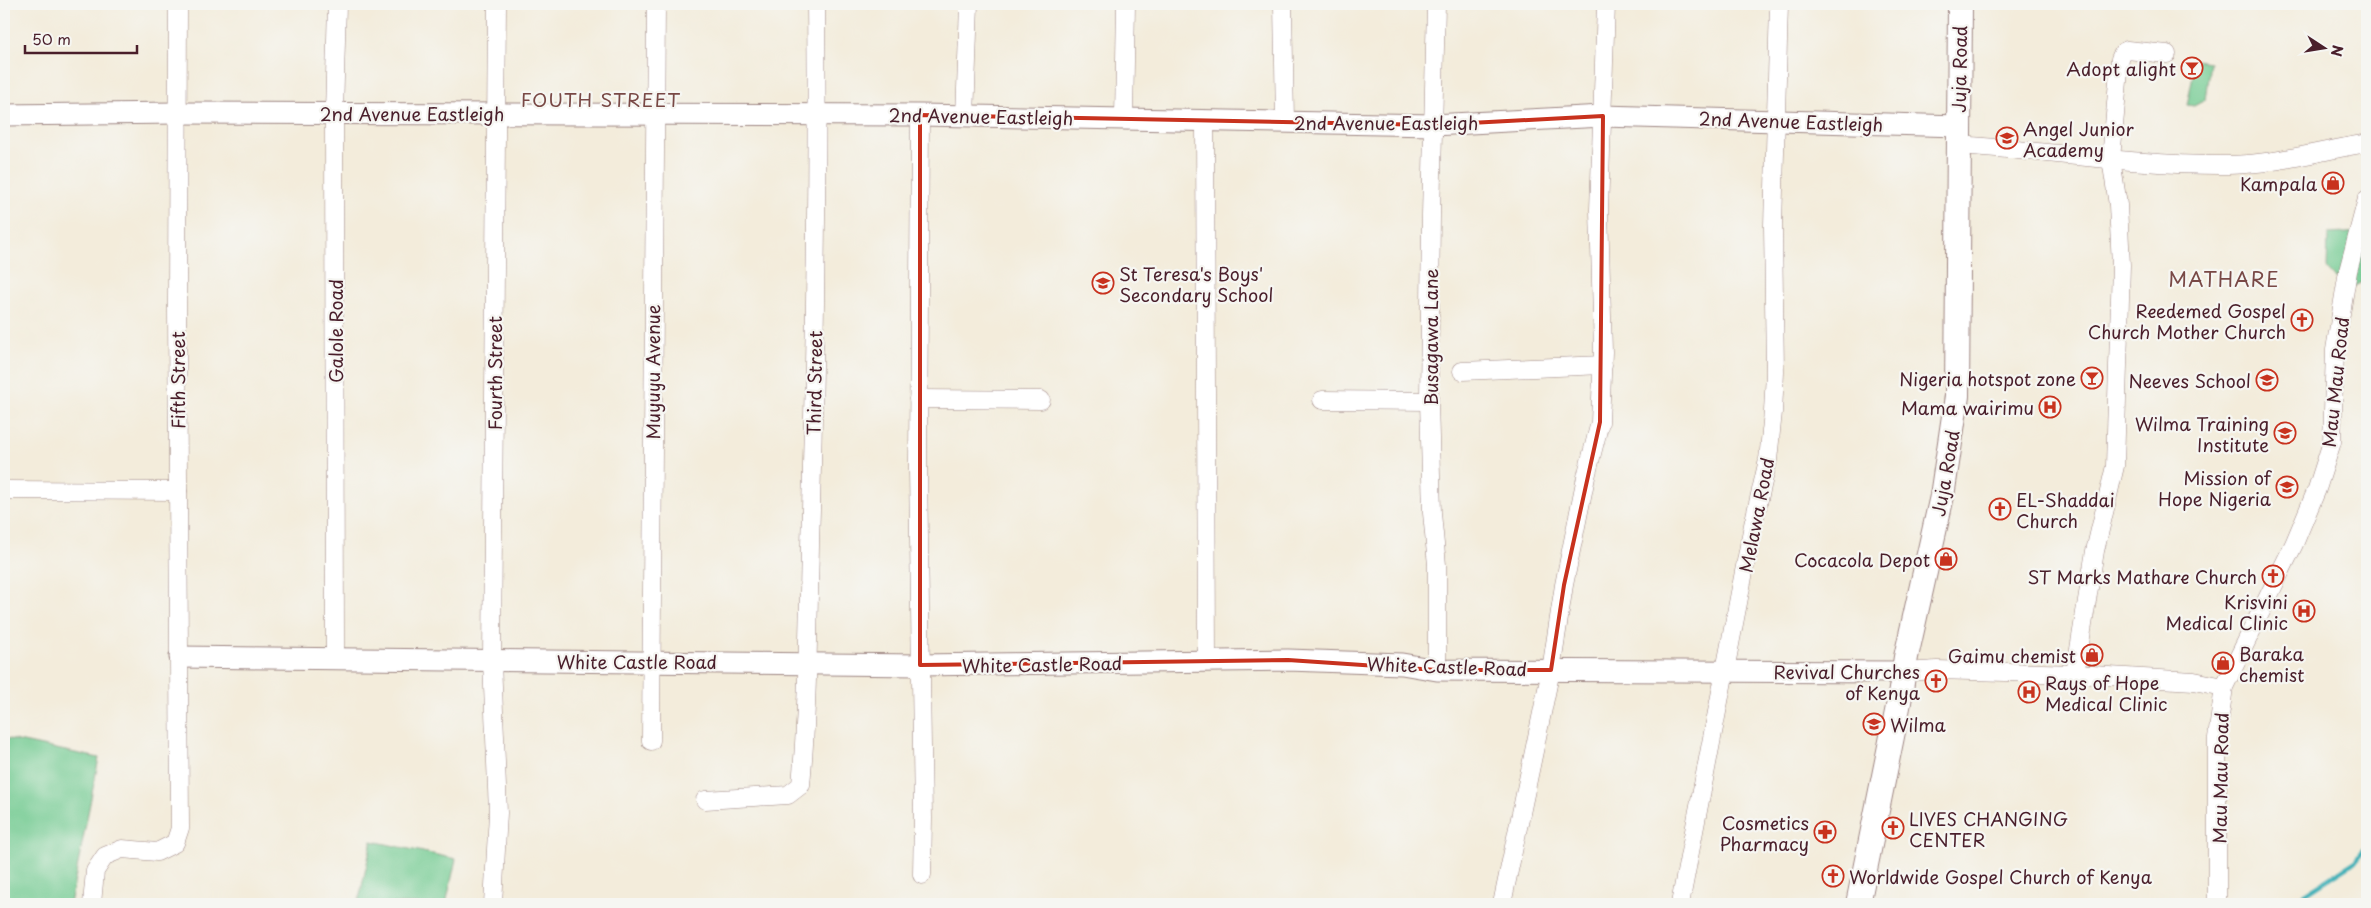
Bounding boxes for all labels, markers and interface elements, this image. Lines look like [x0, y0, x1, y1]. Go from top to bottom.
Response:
scale bar [25, 22, 138, 54]
north arrow [2298, 22, 2348, 72]
street label: Juja Road [1945, 25, 1973, 113]
text: 50 m [32, 27, 71, 50]
text: N [2326, 43, 2349, 58]
place label: Adopt alight [2066, 55, 2176, 82]
bar icon: Adopt alight [2180, 56, 2204, 80]
district label: FOUTH STREET [521, 85, 681, 113]
street label: 2nd Avenue Eastleigh [320, 100, 504, 127]
street label: 2nd Avenue Eastleigh [888, 101, 1074, 131]
street label: 2nd Avenue Eastleigh [1698, 104, 1884, 138]
street label: 2nd Avenue Eastleigh [1294, 109, 1478, 136]
place label: Angel Junior Academy [2023, 115, 2135, 163]
school or university icon: Angel Junior Academy [1995, 126, 2019, 150]
place label: Kampala [2240, 170, 2318, 197]
shop icon: Kampala [2321, 171, 2345, 195]
place label: St Teresa's Boys' Secondary School [1119, 260, 1273, 308]
district label: MATHARE [2168, 264, 2280, 294]
street label: Busagawa Lane [1417, 268, 1444, 406]
school or university icon: St Teresa's Boys' Secondary School [1091, 271, 1115, 295]
street label: Galole Road [322, 279, 349, 383]
place label: Reedemed Gospel Church Mother Church [2088, 297, 2286, 345]
street label: Muyuyu Avenue [639, 304, 666, 440]
church icon: Reedemed Gospel Church Mother Church [2290, 308, 2314, 332]
street label: Mau Mau Road [2315, 315, 2355, 449]
street label: Fourth Street [481, 316, 508, 430]
street label: Third Street [800, 330, 828, 436]
street label: Fifth Street [164, 331, 191, 429]
place label: Nigeria hotspot zone [1899, 365, 2076, 392]
bar icon: Nigeria hotspot zone [2080, 366, 2104, 390]
place label: Neeves School [2129, 367, 2251, 394]
school or university icon: Neeves School [2255, 368, 2279, 392]
place label: Mama wairimu [1901, 394, 2034, 421]
hospital icon: Mama wairimu [2038, 395, 2062, 419]
place label: Wilma Training Institute [2135, 410, 2269, 458]
school or university icon: Wilma Training Institute [2273, 421, 2297, 445]
street label: Juja Road [1924, 428, 1966, 518]
street label: Melawa Road [1732, 455, 1780, 575]
place label: Mission of Hope Nigeria [2158, 464, 2273, 512]
school or university icon: Mission of Hope Nigeria [2275, 475, 2299, 499]
place label: EL-Shaddai Church [2016, 486, 2115, 534]
church icon: EL-Shaddai Church [1988, 497, 2012, 521]
place label: Cocacola Depot [1794, 546, 1930, 573]
shop icon: Cocacola Depot [1934, 547, 1958, 571]
place label: ST Marks Mathare Church [2028, 563, 2257, 590]
church icon: ST Marks Mathare Church [2261, 564, 2285, 588]
place label: Krisvini Medical Clinic [2166, 588, 2288, 636]
hospital icon: Krisvini Medical Clinic [2292, 599, 2316, 623]
place label: Baraka chemist [2239, 640, 2304, 688]
place label: Gaimu chemist [1948, 642, 2076, 669]
shop icon: Gaimu chemist [2080, 643, 2104, 667]
street label: White Castle Road [557, 648, 717, 675]
street label: White Castle Road [962, 649, 1122, 679]
street label: White Castle Road [1366, 650, 1528, 682]
shop icon: Baraka chemist [2211, 651, 2235, 675]
place label: Revival Churches of Kenya [1774, 658, 1921, 706]
church icon: Revival Churches of Kenya [1924, 669, 1948, 693]
place label: Rays of Hope Medical Clinic [2045, 669, 2167, 717]
hospital icon: Rays of Hope Medical Clinic [2017, 680, 2041, 704]
place label: Wilma [1890, 711, 1947, 738]
school or university icon: Wilma [1862, 712, 1886, 736]
street label: Mau Mau Road [2205, 712, 2235, 844]
place label: LIVES CHANGING CENTER [1909, 805, 2069, 853]
place label: Cosmetics Pharmacy [1719, 809, 1809, 857]
church icon: LIVES CHANGING CENTER [1881, 816, 1905, 840]
pharmacy icon: Cosmetics Pharmacy [1813, 820, 1837, 844]
place label: Worldwide Gospel Church of Kenya [1849, 863, 2153, 890]
church icon: Worldwide Gospel Church of Kenya [1821, 864, 1845, 888]

